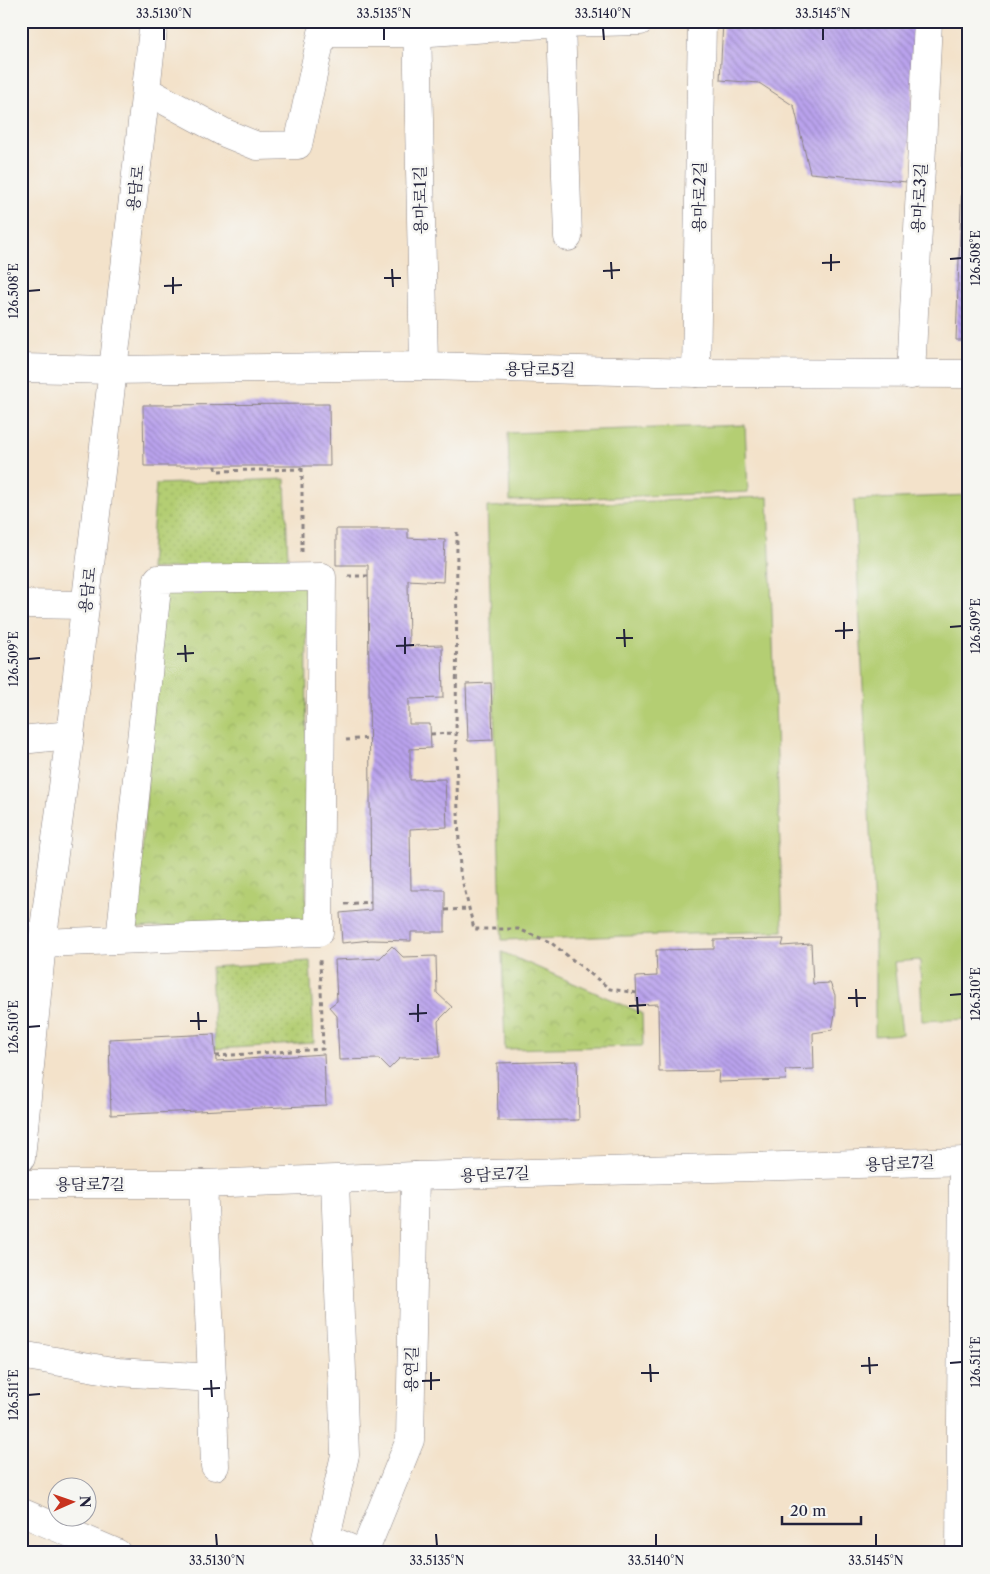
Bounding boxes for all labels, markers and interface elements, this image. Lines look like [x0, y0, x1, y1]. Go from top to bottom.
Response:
text: 33.5130°N [136, 6, 192, 21]
text: 33.5135°N [357, 6, 412, 21]
text: 33.5140°N [575, 6, 631, 21]
text: 33.5145°N [795, 6, 851, 21]
street label: 용마로2길 [688, 161, 710, 233]
street label: 용마로3길 [907, 162, 931, 234]
street label: 용담로 [122, 163, 148, 212]
street label: 용마로1길 [409, 166, 431, 234]
text: 126.508°E [968, 230, 983, 286]
text: 126.508°E [6, 263, 21, 319]
street label: 용담로5길 [505, 358, 575, 380]
street label: 용담로 [74, 565, 100, 614]
text: 126.509°E [968, 598, 983, 654]
text: 126.509°E [6, 631, 21, 687]
text: 126.510°E [968, 967, 983, 1021]
text: 126.510°E [6, 1000, 21, 1054]
street label: 용담로7길 [865, 1152, 935, 1174]
street label: 용담로7길 [460, 1163, 530, 1185]
street label: 용담로7길 [55, 1174, 125, 1194]
text: 126.511°E [968, 1337, 983, 1387]
street label: 용연길 [401, 1346, 421, 1392]
text: 126.511°E [6, 1370, 21, 1420]
north arrow [48, 1476, 98, 1526]
scale bar [782, 1494, 861, 1526]
text: N [76, 1495, 94, 1508]
text: 20 m [790, 1501, 826, 1520]
text: 33.5130°N [189, 1553, 245, 1568]
text: 33.5135°N [410, 1553, 465, 1568]
text: 33.5140°N [628, 1553, 684, 1568]
text: 33.5145°N [848, 1553, 904, 1568]

